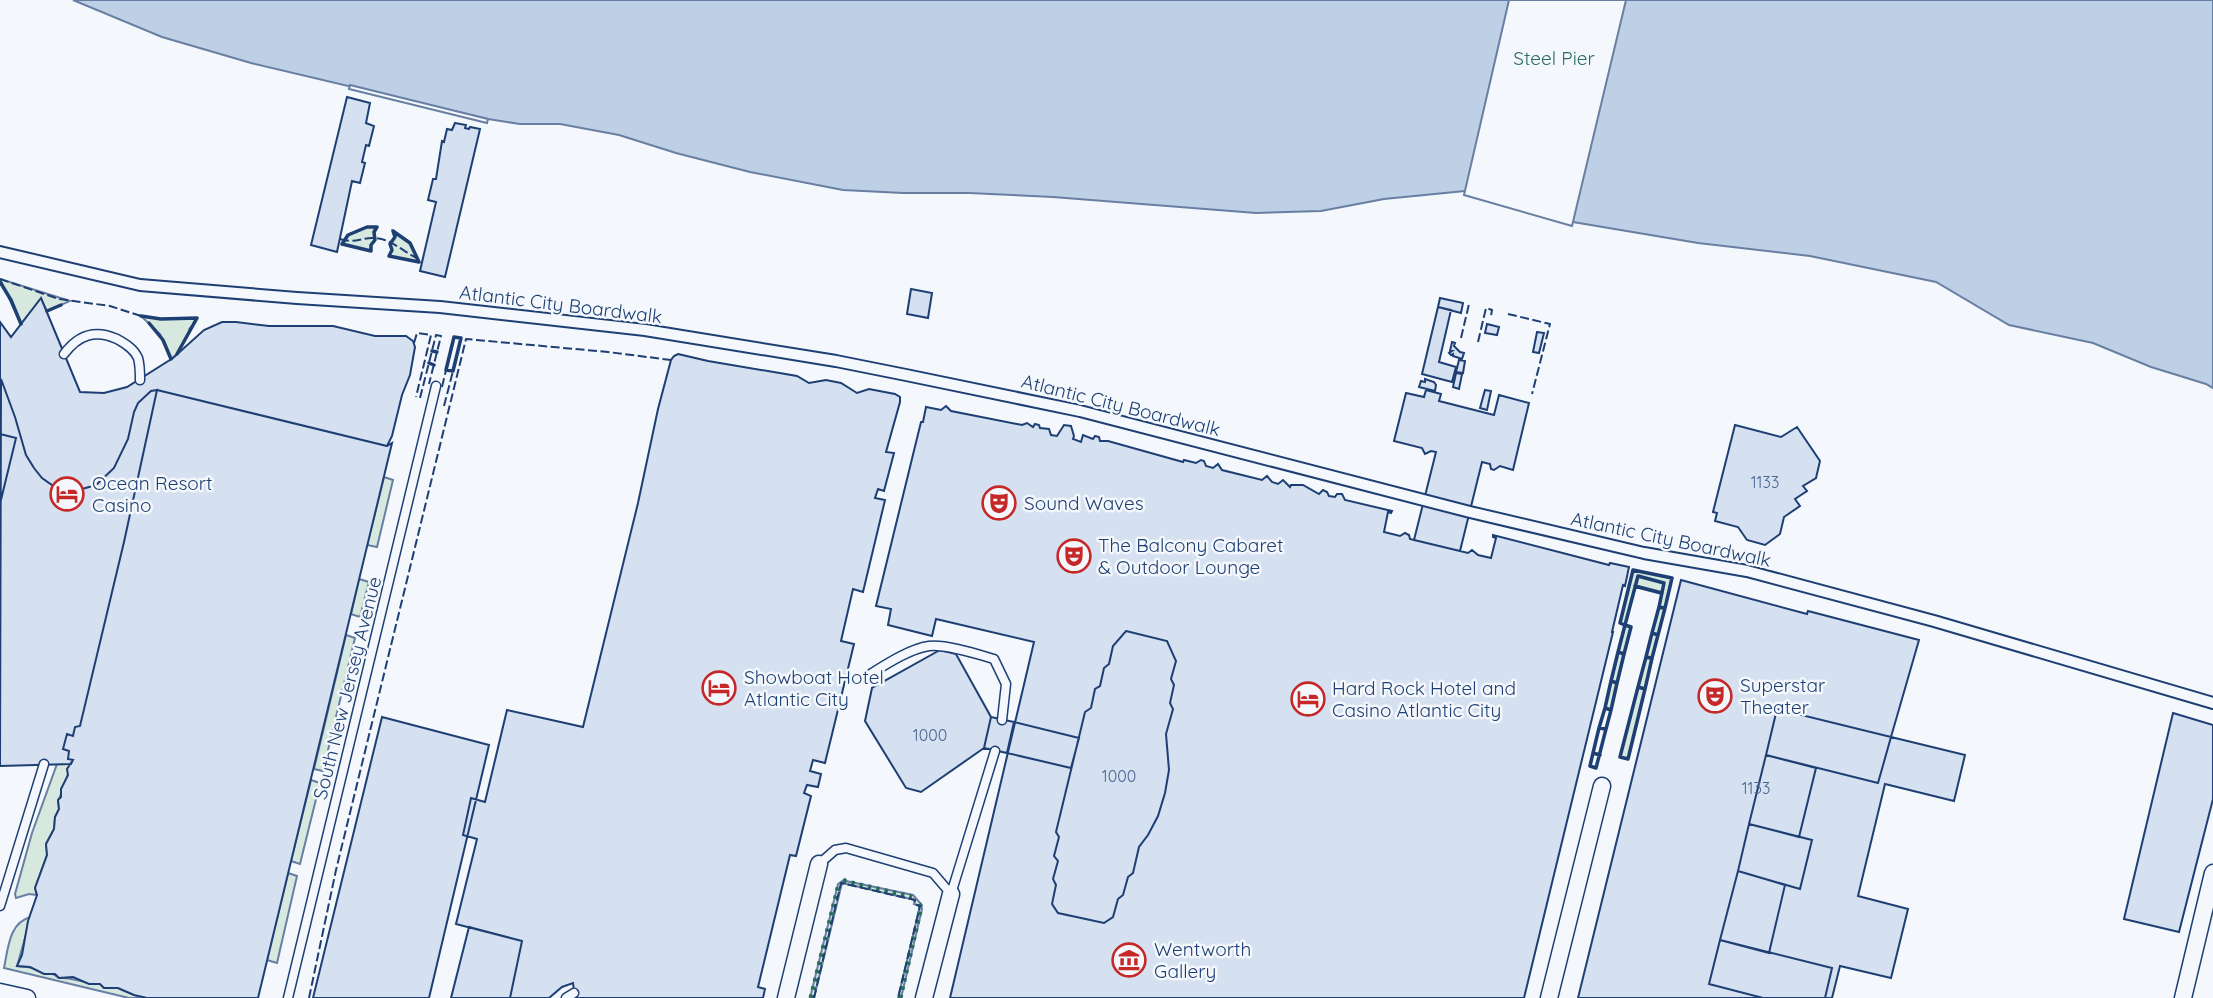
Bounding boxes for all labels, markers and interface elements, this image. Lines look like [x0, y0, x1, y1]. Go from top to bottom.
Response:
park label: Steel Pier [1513, 46, 1595, 70]
street label: Atlantic City Boardwalk [458, 280, 664, 328]
street label: Atlantic City Boardwalk [1019, 369, 1223, 441]
place label: Ocean Resort Casino [92, 471, 213, 517]
house number: 1133 [1751, 472, 1779, 492]
hotel icon: Ocean Resort Casino [48, 475, 86, 513]
theatre icon: Sound Waves [980, 484, 1018, 522]
place label: Sound Waves [1024, 491, 1144, 515]
street label: Atlantic City Boardwalk [1569, 506, 1773, 572]
place label: The Balcony Cabaret & Outdoor Lounge [1098, 533, 1283, 579]
theatre icon: The Balcony Cabaret & Outdoor Lounge [1055, 537, 1093, 575]
street label: South New Jersey Avenue [308, 574, 386, 802]
place label: Showboat Hotel Atlantic City [744, 665, 884, 711]
hotel icon: Showboat Hotel Atlantic City [700, 669, 738, 707]
place label: Superstar Theater [1740, 673, 1826, 719]
place label: Hard Rock Hotel and Casino Atlantic City [1332, 676, 1516, 722]
theatre icon: Superstar Theater [1696, 677, 1734, 715]
hotel icon: Hard Rock Hotel and Casino Atlantic City [1289, 680, 1327, 718]
house number: 1000 [913, 725, 947, 745]
house number: 1000 [1102, 766, 1136, 786]
house number: 1133 [1742, 778, 1770, 798]
place label: Wentworth Gallery [1154, 937, 1251, 983]
museum icon: Wentworth Gallery [1110, 941, 1148, 979]

